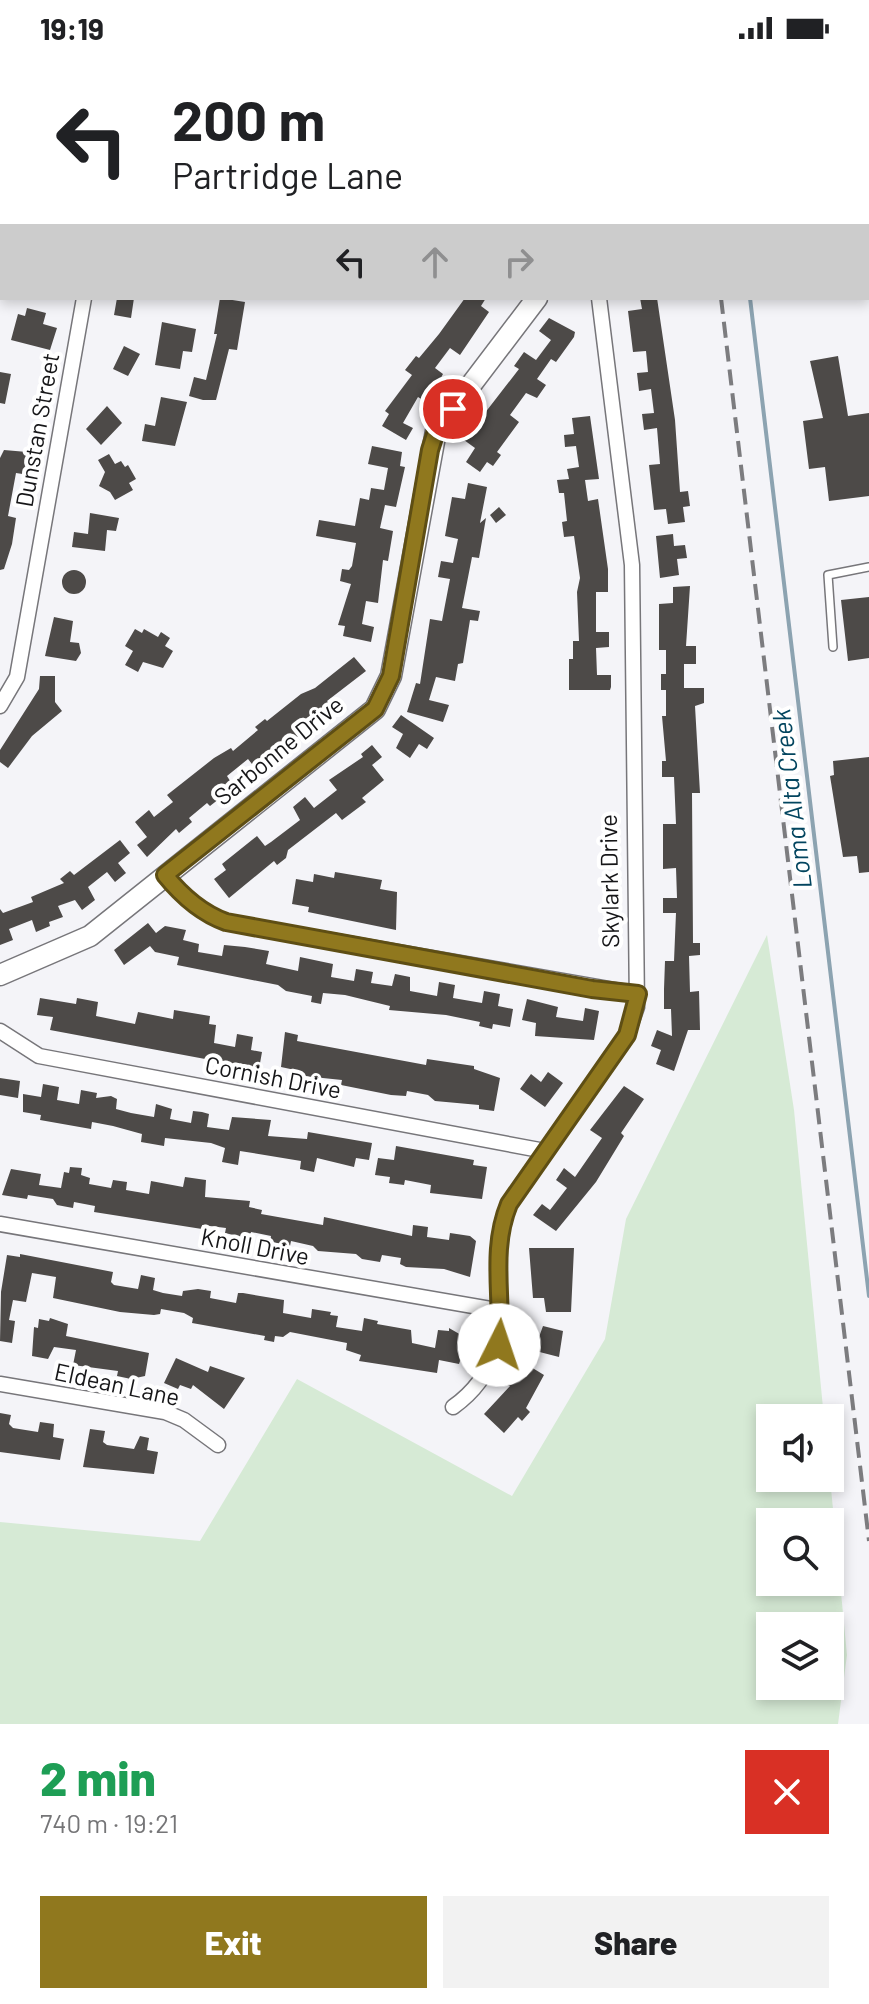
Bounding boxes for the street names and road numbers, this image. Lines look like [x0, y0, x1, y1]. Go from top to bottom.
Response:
street label: Dunstan Street [9, 350, 64, 509]
street label: Sarbonne Drive [208, 689, 348, 811]
street label: Skylark Drive [593, 814, 624, 948]
street label: Cornish Drive [203, 1049, 344, 1104]
street label: Knoll Drive [199, 1221, 312, 1270]
street label: Eldean Lane [52, 1356, 183, 1411]

